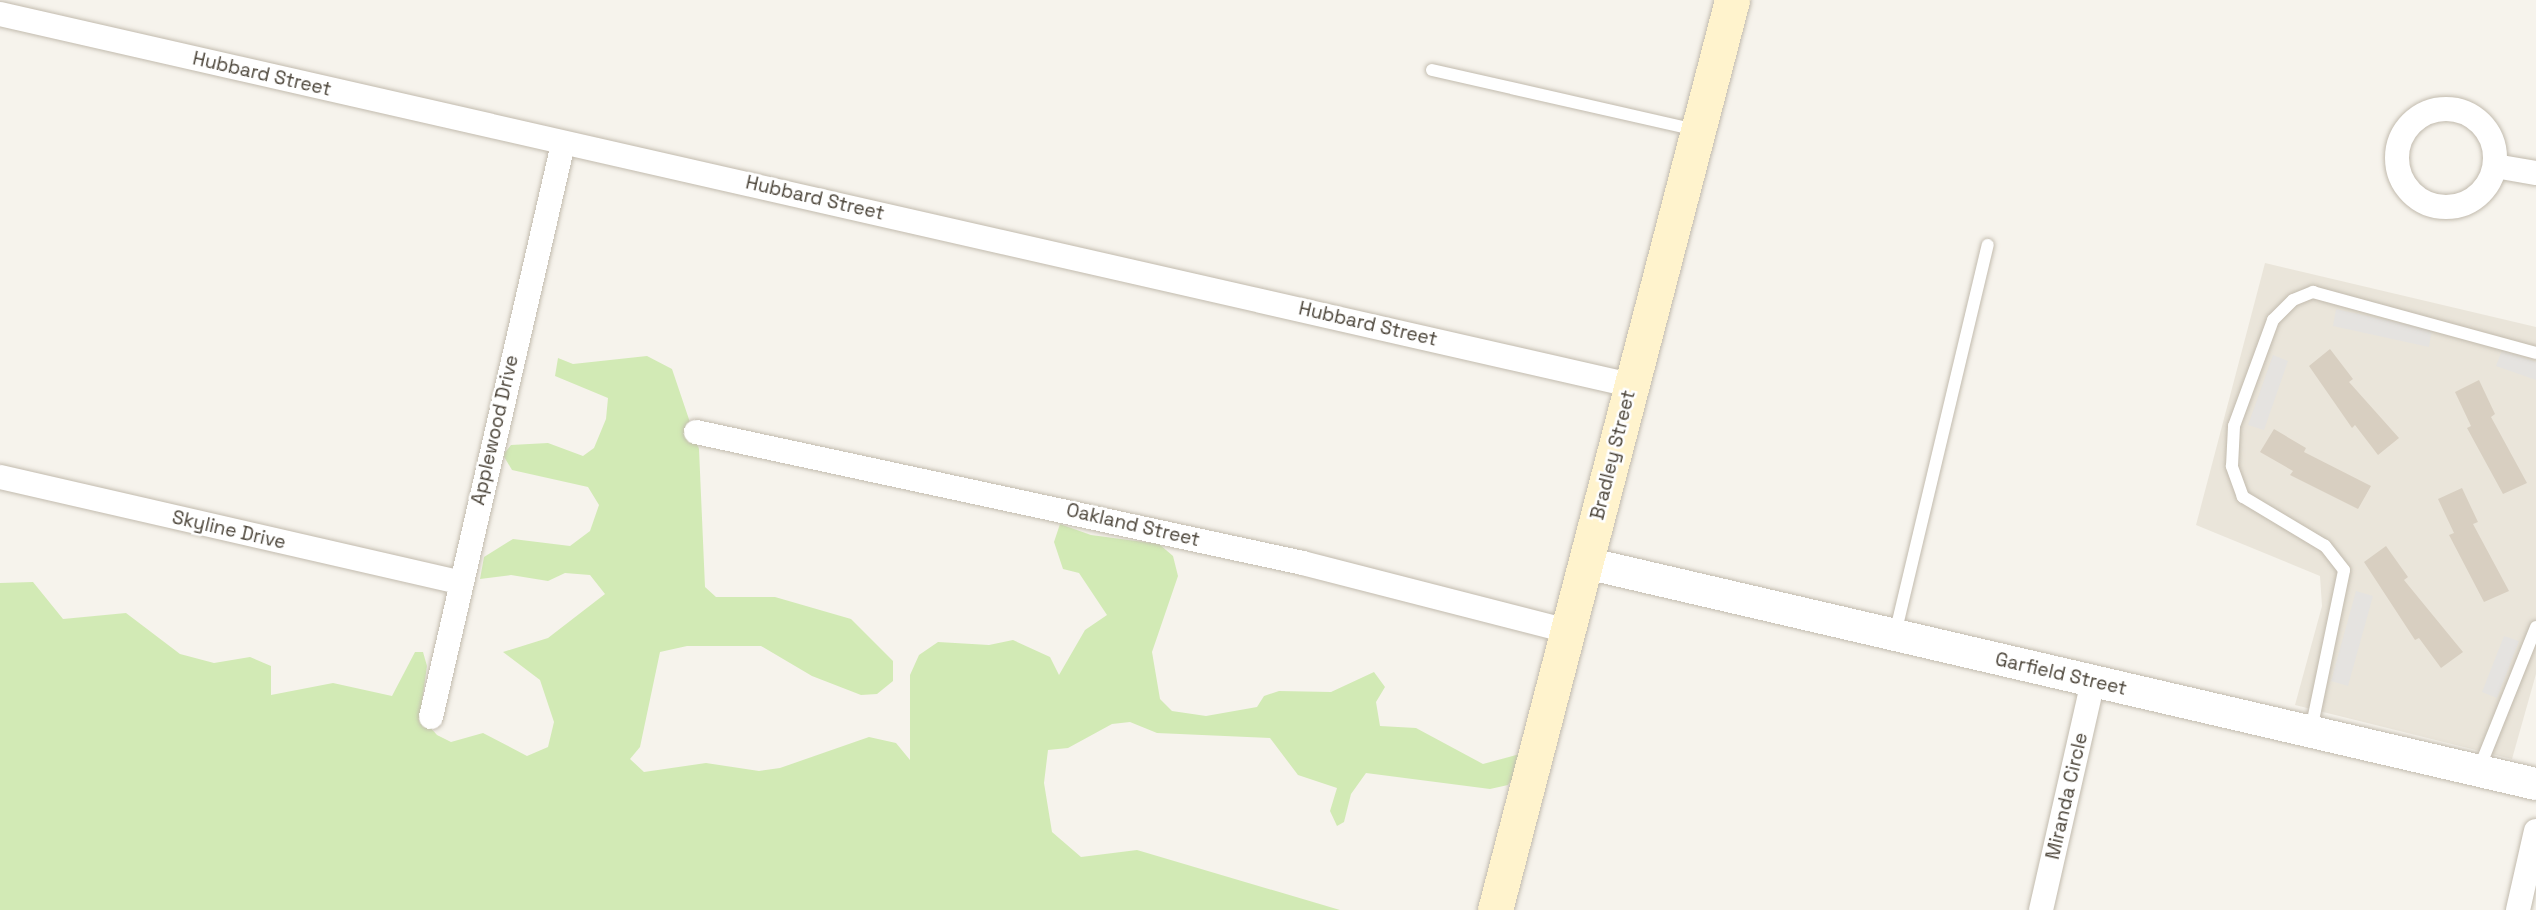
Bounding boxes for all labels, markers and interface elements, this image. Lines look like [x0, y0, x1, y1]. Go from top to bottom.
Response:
street label: Hubbard Street [190, 47, 334, 101]
street label: Hubbard Street [743, 171, 887, 225]
street label: Hubbard Street [1296, 297, 1440, 351]
street label: Applewood Drive [467, 353, 523, 507]
street label: Bradley Street [1586, 388, 1640, 522]
street label: Oakland Street [1064, 499, 1202, 551]
street label: Skyline Drive [170, 506, 288, 554]
street label: Garfield Street [1993, 648, 2129, 700]
street label: Miranda Circle [2041, 730, 2093, 862]

